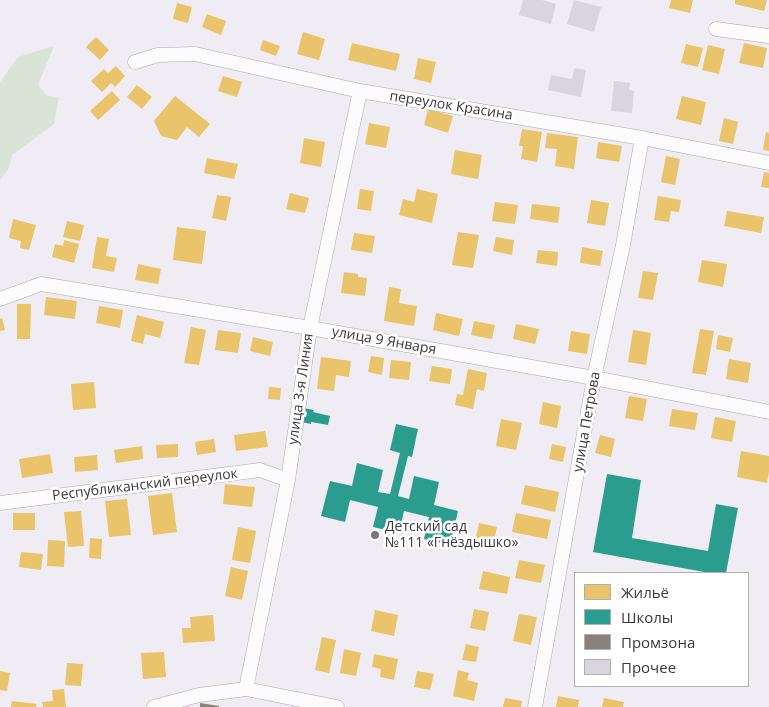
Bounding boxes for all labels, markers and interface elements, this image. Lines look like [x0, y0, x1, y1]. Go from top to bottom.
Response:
street label: переулок Красина [388, 88, 514, 124]
street label: улица 9 Января [331, 324, 437, 358]
street label: улица 3-я Линия [285, 332, 317, 446]
street label: улица Петрова [570, 371, 604, 473]
street label: Республиканский переулок [51, 465, 239, 505]
place label: Детский сад №111 «Гнёздышко» [385, 519, 518, 552]
marker: Детский сад №111 «Гнёздышко» [369, 529, 381, 541]
legend [574, 572, 749, 687]
text: Жильё [621, 582, 669, 602]
text: Школы [621, 607, 673, 627]
text: Промзона [621, 632, 695, 652]
text: Прочее [621, 657, 676, 677]

